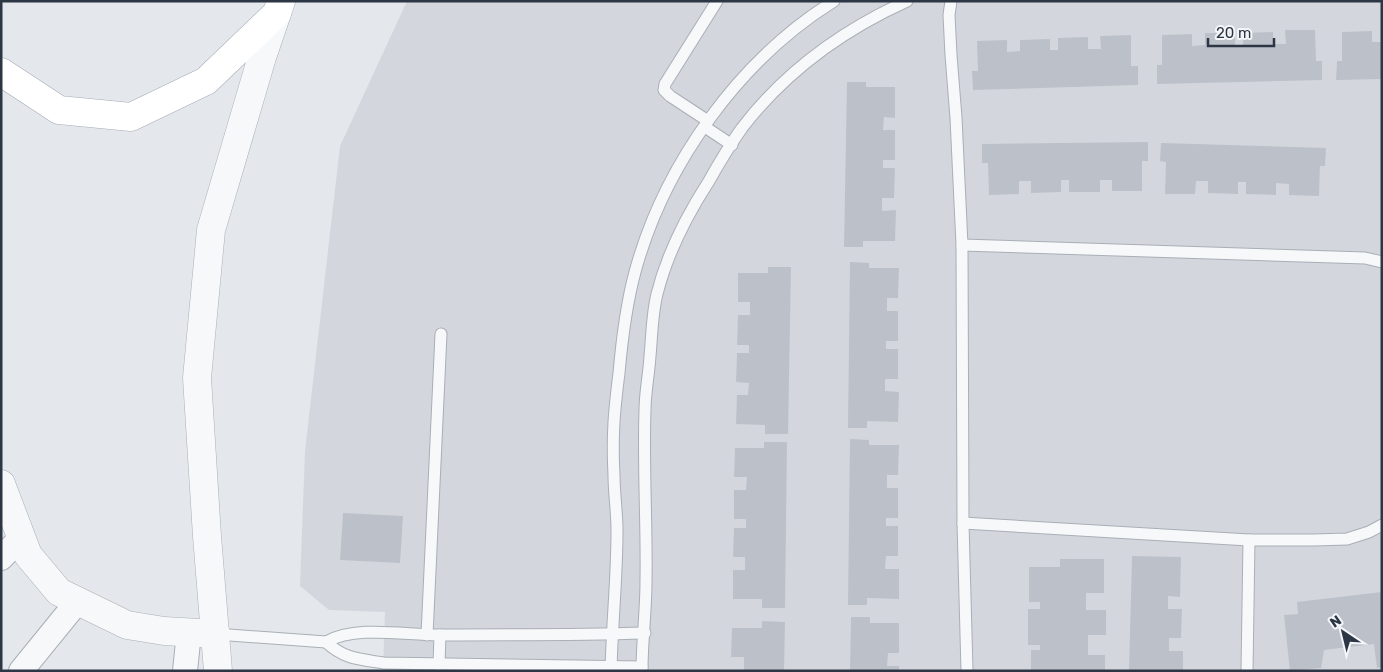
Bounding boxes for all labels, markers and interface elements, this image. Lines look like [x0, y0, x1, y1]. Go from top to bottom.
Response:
scale bar [1208, 15, 1274, 47]
text: 20 m [1216, 24, 1251, 42]
north arrow [1318, 607, 1368, 657]
text: N [1327, 612, 1345, 632]

